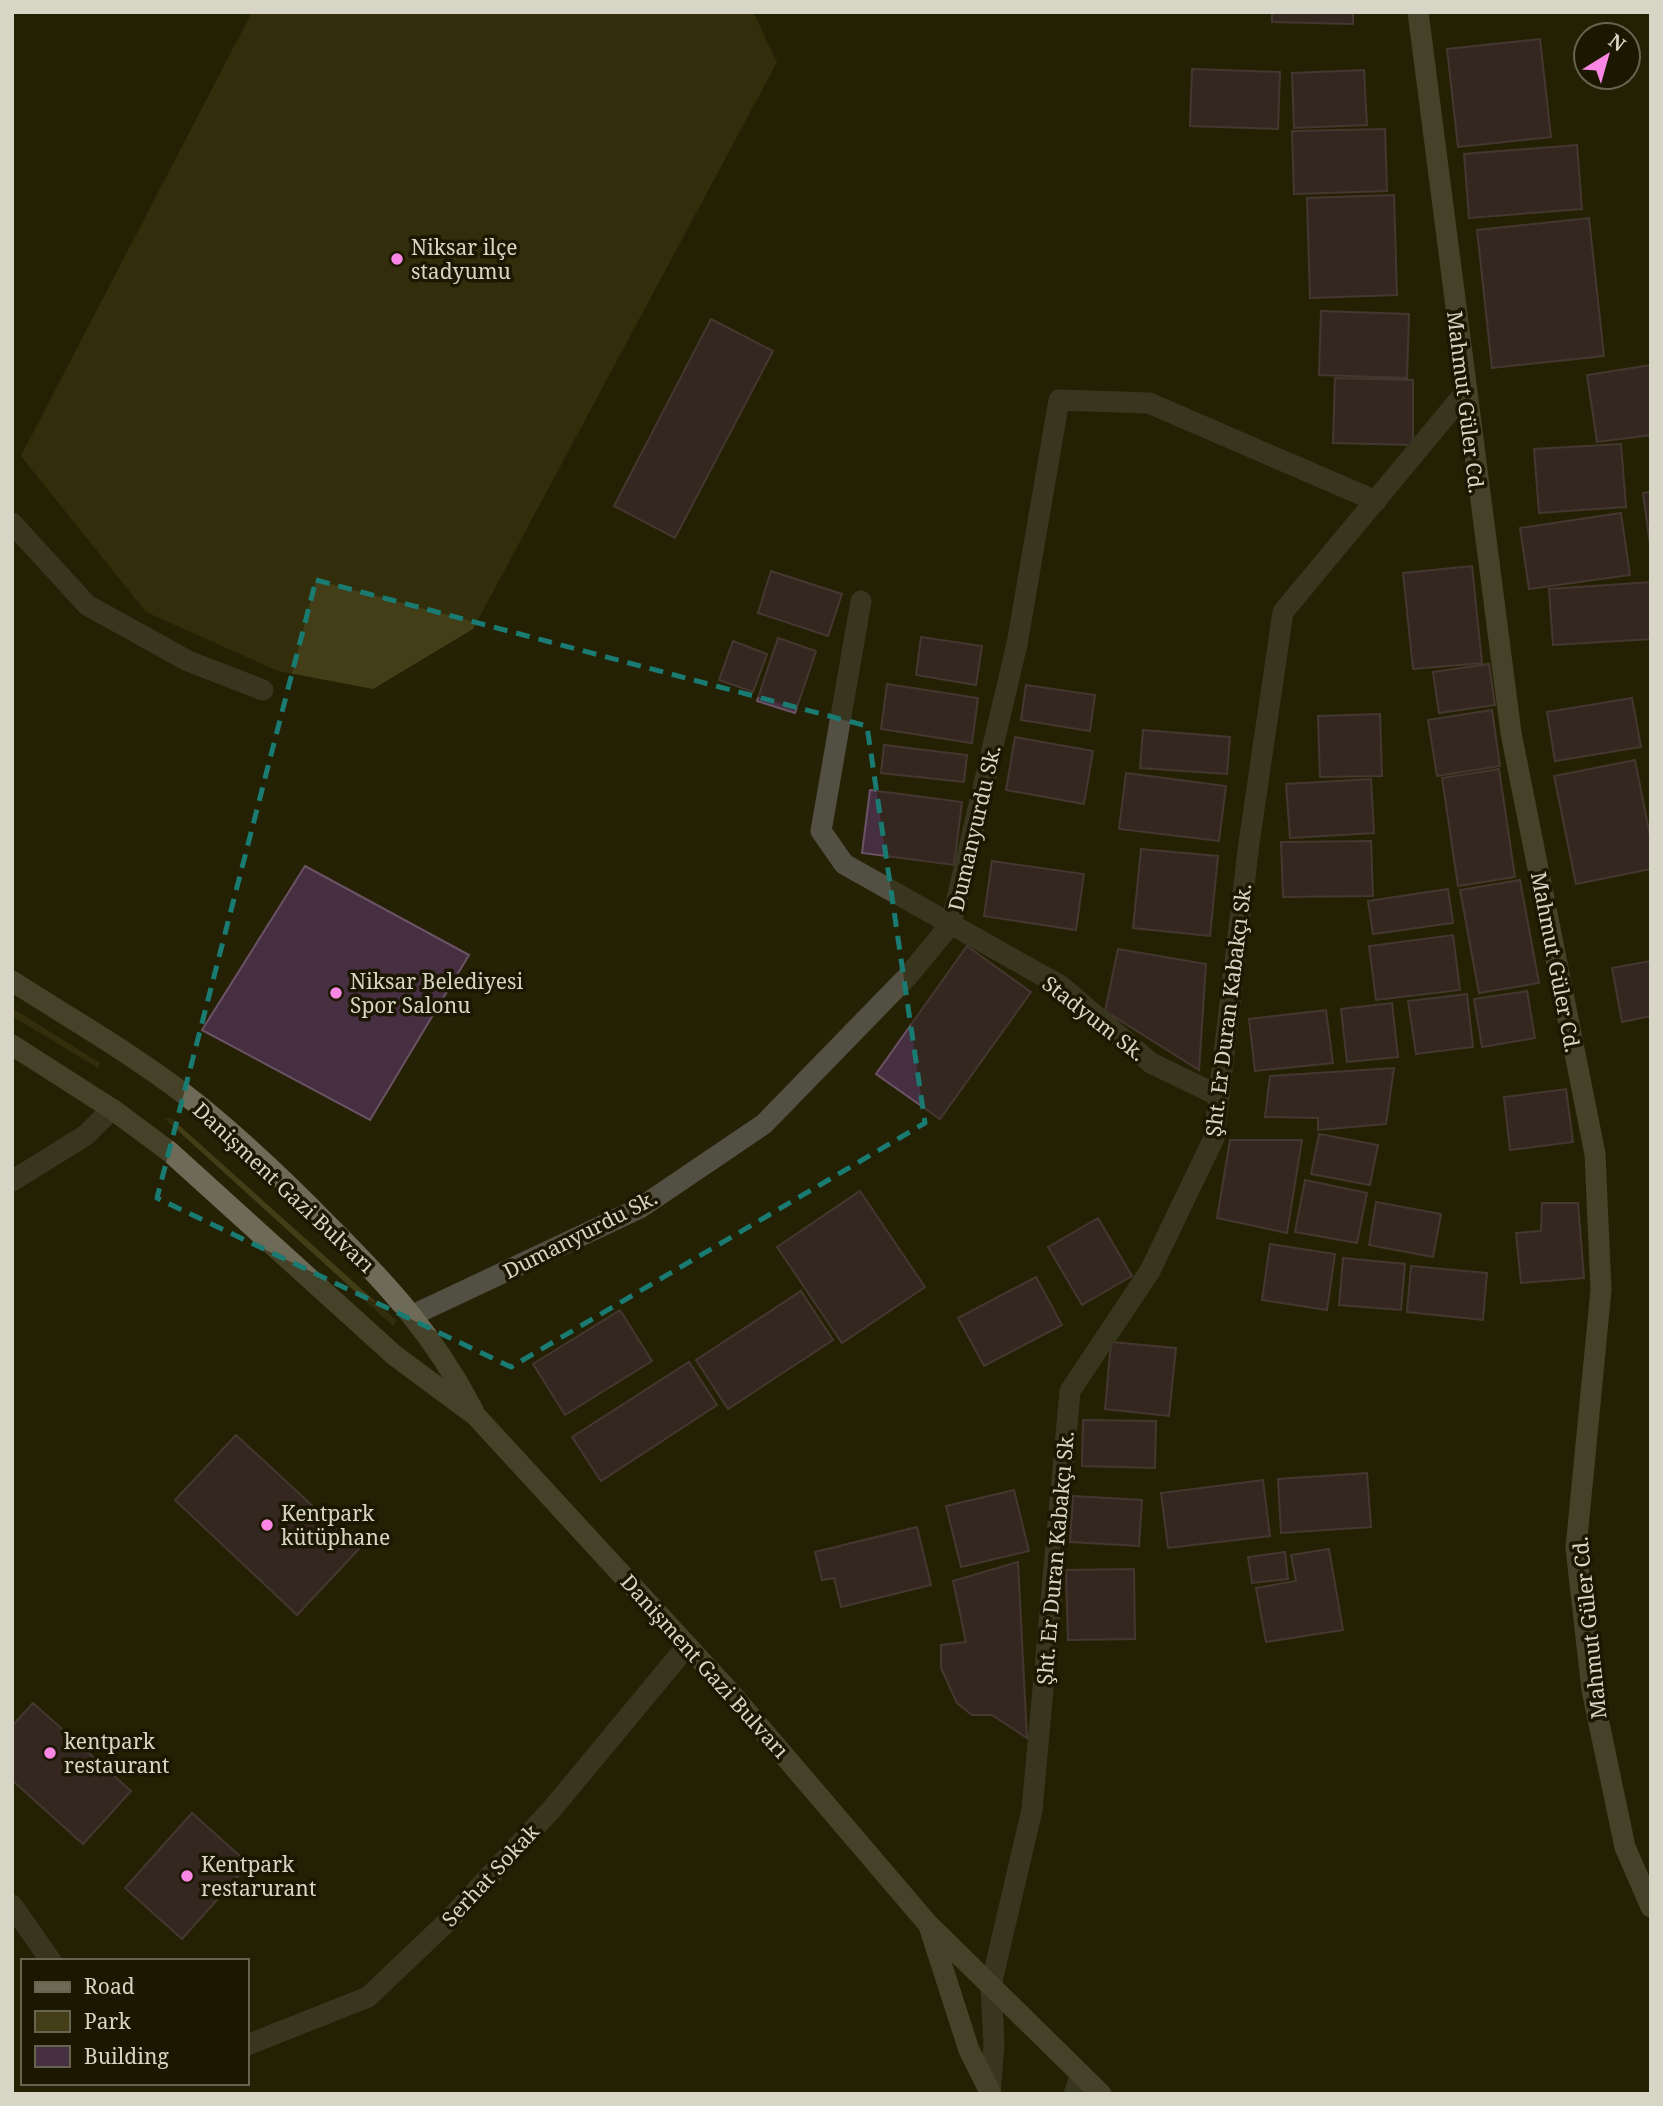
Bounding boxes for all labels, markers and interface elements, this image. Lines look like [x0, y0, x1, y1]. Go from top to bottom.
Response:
north arrow [1572, 21, 1642, 91]
text: N [1603, 28, 1631, 57]
place label: Niksar ilçe stadyumu [411, 233, 517, 285]
marker: Niksar ilçe stadyumu [389, 251, 405, 267]
street label: Mahmut Güler Cd. [1441, 309, 1491, 495]
street label: Dumanyurdu Sk. [941, 742, 1007, 914]
street label: Mahmut Güler Cd. [1525, 869, 1587, 1055]
street label: Şht. Er Duran Kabakçı Sk. [1199, 882, 1257, 1138]
place label: Niksar Belediyesi Spor Salonu [350, 967, 524, 1019]
street label: Stadyum Sk. [1037, 969, 1151, 1067]
marker: Niksar Belediyesi Spor Salonu [328, 985, 344, 1001]
street label: Danişment Gazi Bulvarı [187, 1096, 381, 1279]
street label: Dumanyurdu Sk. [498, 1183, 662, 1285]
street label: Şht. Er Duran Kabakçı Sk. [1030, 1430, 1080, 1686]
place label: Kentpark kütüphane [281, 1499, 390, 1551]
marker: Kentpark kütüphane [259, 1517, 275, 1533]
street label: Mahmut Güler Cd. [1565, 1535, 1613, 1721]
street label: Danişment Gazi Bulvarı [615, 1568, 795, 1764]
place label: kentpark restaurant [64, 1727, 169, 1779]
marker: kentpark restaurant [42, 1745, 58, 1761]
street label: Serhat Sokak [435, 1817, 545, 1932]
place label: Kentpark restarurant [201, 1850, 316, 1902]
marker: Kentpark restarurant [179, 1868, 195, 1884]
legend [21, 1959, 248, 2085]
text: Road [84, 1972, 135, 2000]
text: Park [84, 2007, 131, 2035]
text: Building [84, 2042, 169, 2070]

